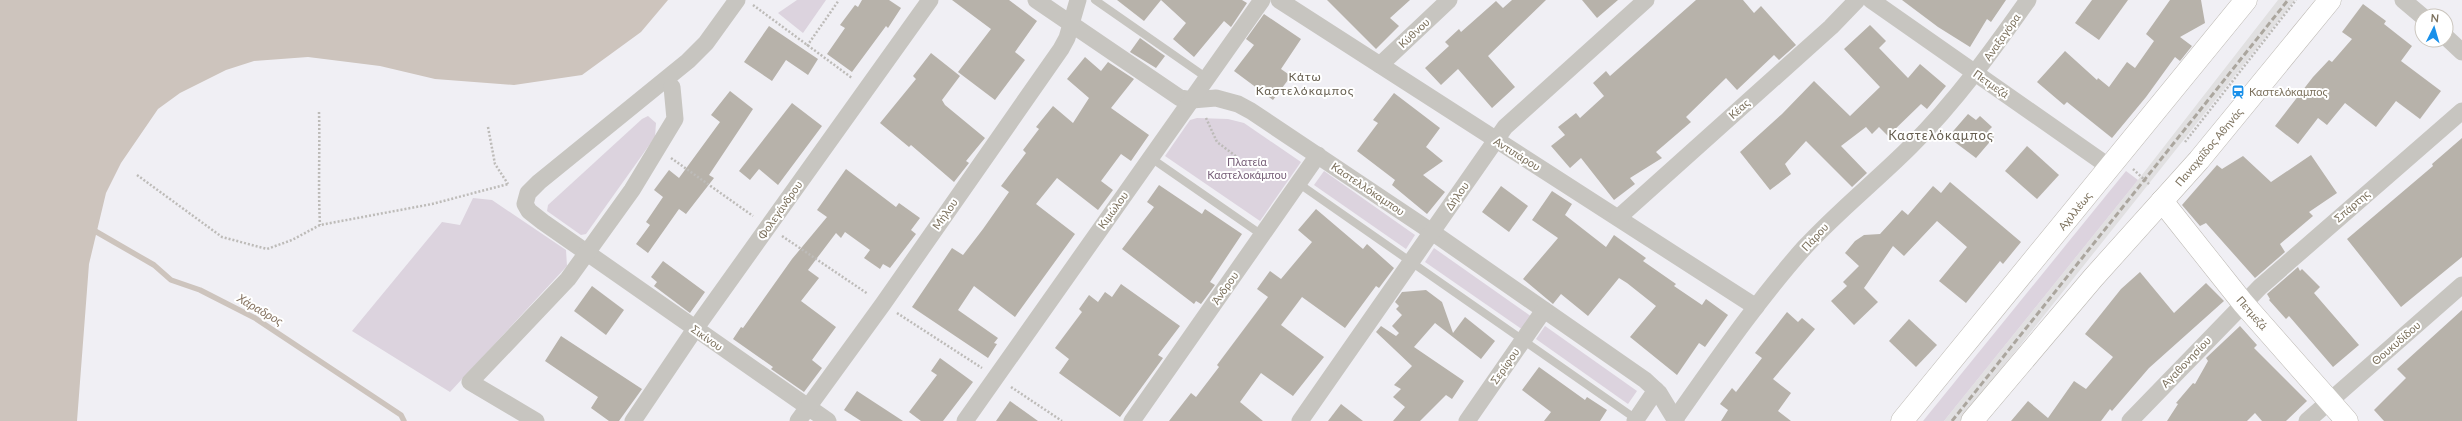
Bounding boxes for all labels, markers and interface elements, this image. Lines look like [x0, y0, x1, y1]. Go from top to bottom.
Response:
north arrow [2414, 8, 2454, 48]
street label: Αναξαγόρα [1981, 10, 2023, 63]
text: N [2430, 11, 2440, 24]
street label: Κύθνου [1396, 15, 1432, 50]
street label: Πετμεζά [1970, 67, 2012, 102]
district label: Κάτω Καστελόκαμπος [1256, 69, 1354, 98]
station icon: Καστελόκαμπος [2230, 84, 2246, 100]
place label: Καστελόκαμπος [2249, 85, 2327, 98]
street label: Κέας [1726, 96, 1752, 121]
street label: Παναχαΐδος Αθηνάς [2172, 105, 2245, 188]
district label: Καστελόκαμπος [1888, 127, 1994, 143]
street label: Αντιπάρου [1492, 134, 1543, 173]
park label: Πλατεία Καστελοκάμπου [1207, 155, 1287, 181]
street label: Καστελλόκαμπου [1329, 159, 1407, 218]
street label: Φολεγάνδρου [755, 178, 805, 241]
street label: Δήλου [1442, 179, 1471, 212]
street label: Σπάρτης [2331, 187, 2372, 224]
street label: Κιμώλου [1095, 189, 1130, 231]
street label: Αχιλλέως [2055, 189, 2094, 232]
street label: Μήλου [929, 196, 960, 232]
street label: Πάρου [1799, 220, 1831, 253]
street label: Άνδρου [1209, 269, 1241, 307]
water label: Χάραδρος [234, 290, 287, 329]
street label: Πετμεζά [2233, 293, 2271, 333]
street label: Θουκυδίδου [2369, 318, 2423, 367]
street label: Σικίνου [689, 322, 726, 353]
street label: Αγαθονησίου [2158, 334, 2213, 390]
street label: Σερίφου [1488, 345, 1522, 386]

